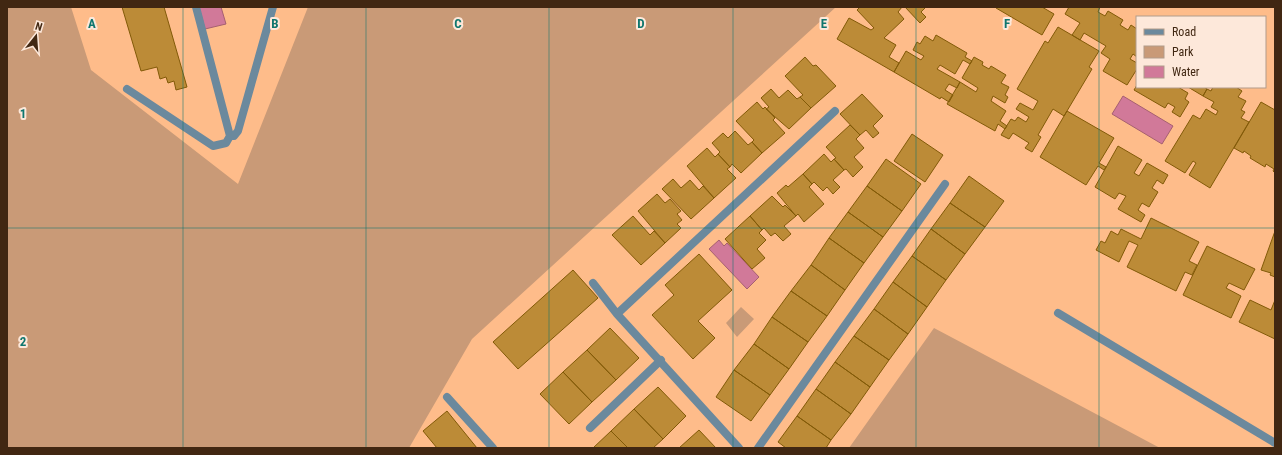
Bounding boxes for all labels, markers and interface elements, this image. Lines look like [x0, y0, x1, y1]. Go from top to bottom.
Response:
north arrow [16, 16, 56, 56]
text: A [88, 16, 96, 31]
text: B [271, 16, 279, 31]
text: C [454, 16, 462, 31]
text: D [637, 16, 645, 31]
text: E [821, 16, 828, 31]
text: F [1004, 16, 1010, 31]
legend [1136, 16, 1266, 88]
text: N [34, 20, 44, 34]
text: Road [1172, 25, 1196, 39]
text: Park [1172, 45, 1194, 59]
text: Water [1172, 65, 1200, 79]
text: 1 [20, 106, 26, 121]
text: 2 [20, 334, 27, 349]

